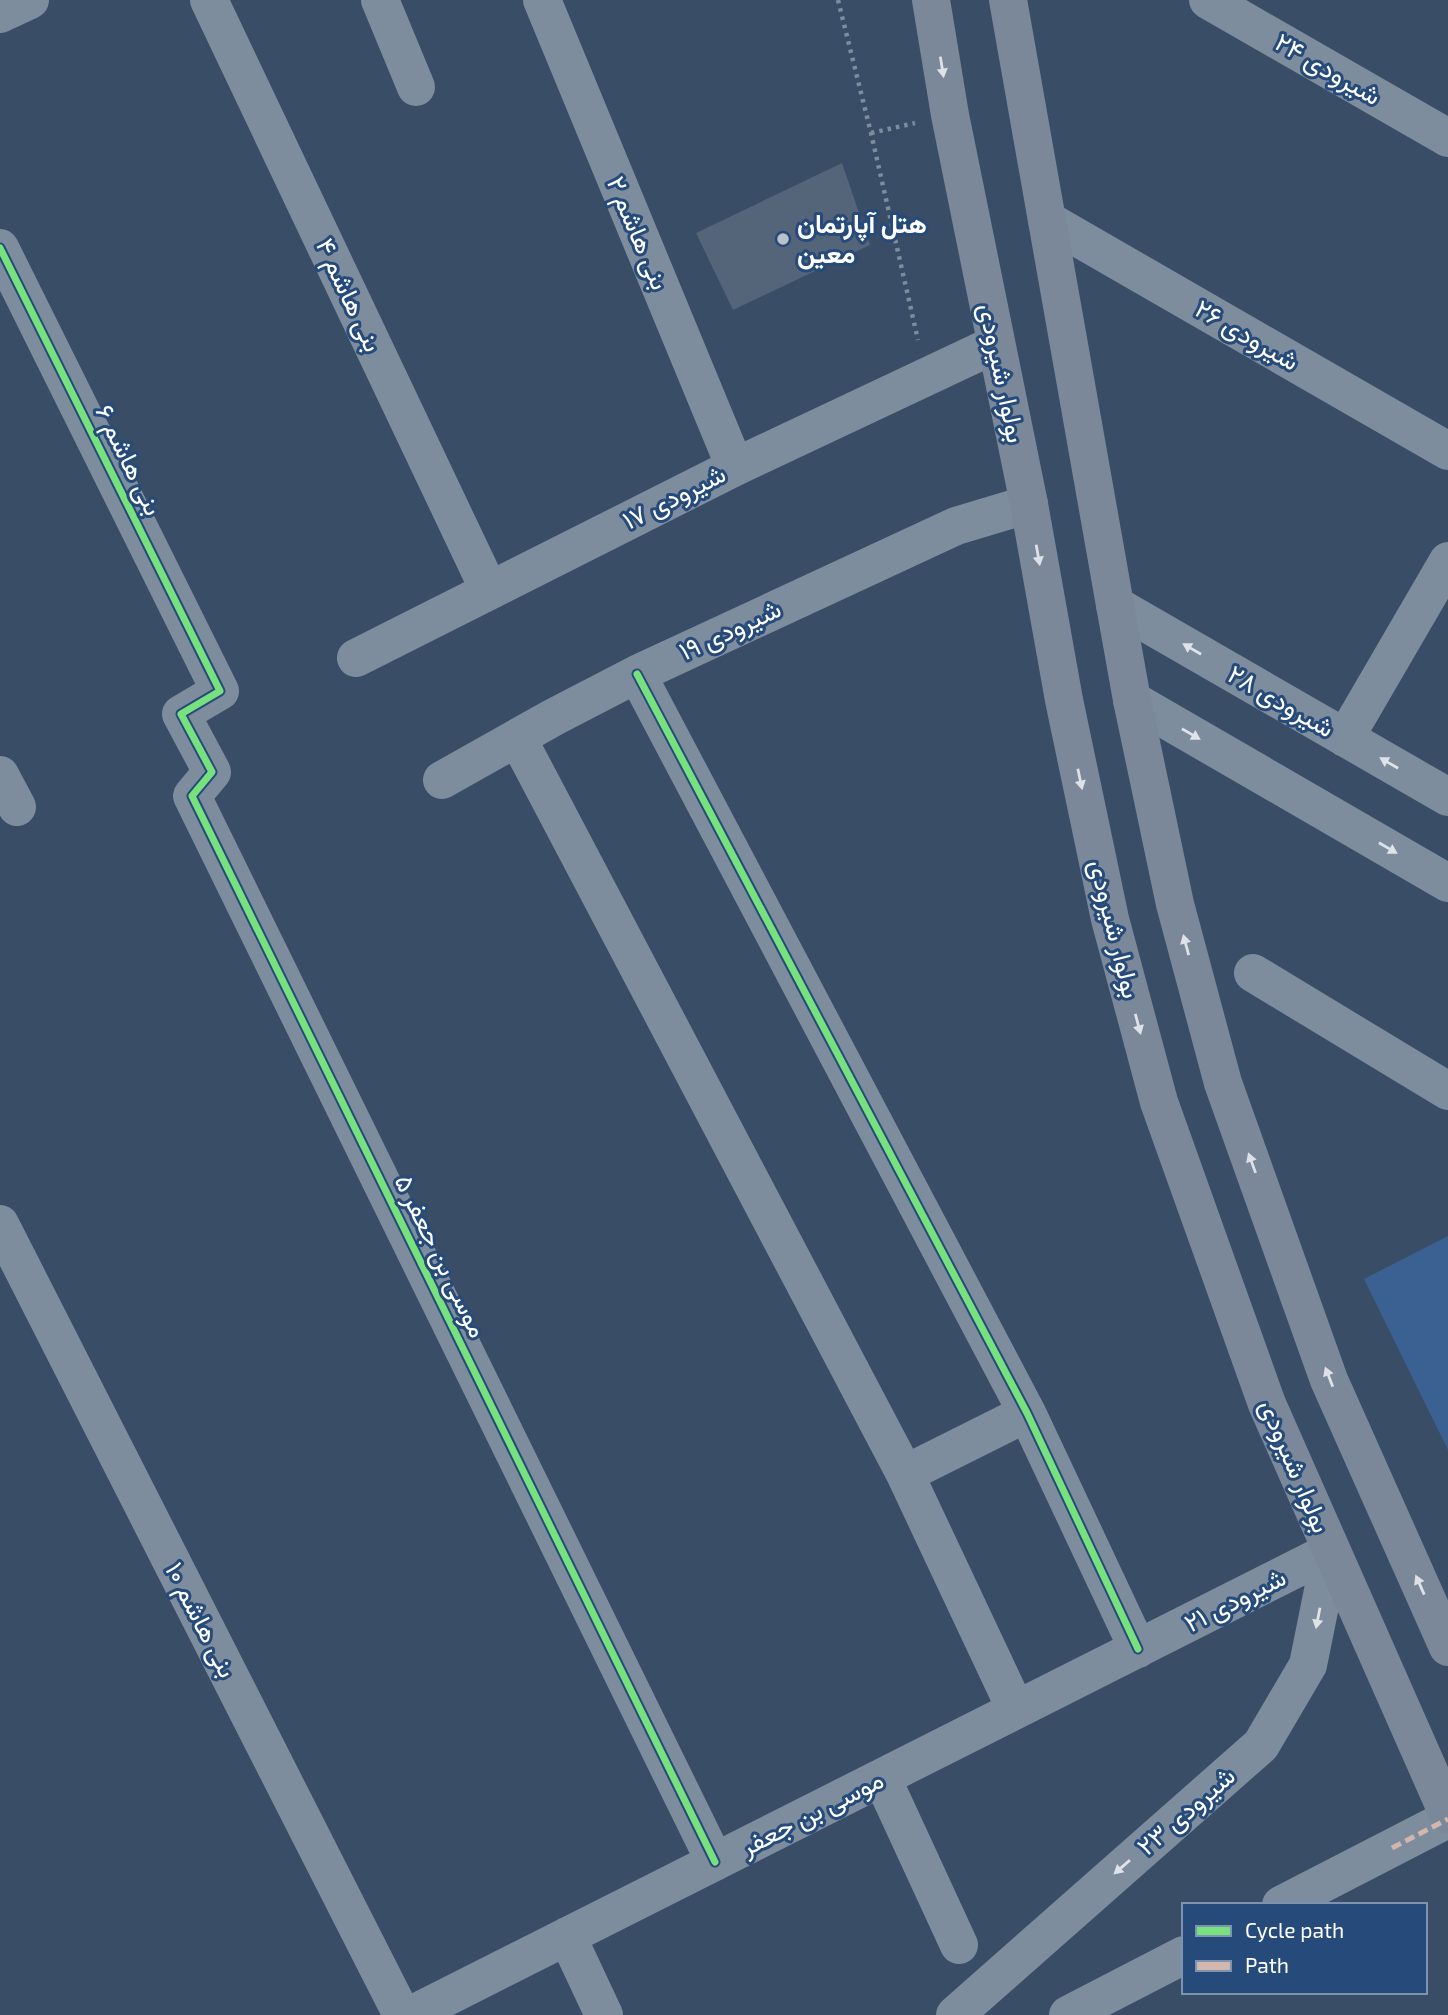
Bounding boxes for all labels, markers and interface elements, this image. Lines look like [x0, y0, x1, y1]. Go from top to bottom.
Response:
street label: شیرودی ۲۴ [1269, 25, 1387, 112]
one-way arrow [937, 56, 948, 78]
street label: بنی هاشم ۲ [599, 171, 677, 295]
place label: هتل آپارتمان معین [797, 207, 927, 270]
marker: هتل آپارتمان معین [775, 231, 791, 247]
street label: بنی هاشم ۴ [308, 233, 390, 357]
street label: شیرودی ۲۶ [1189, 292, 1305, 378]
street label: بولوار شیرودی [972, 300, 1033, 446]
street label: بنی هاشم ۶ [88, 399, 170, 521]
street label: شیرودی ۱۷ [617, 457, 731, 537]
one-way arrow [1033, 544, 1044, 566]
street label: شیرودی ۱۹ [674, 592, 786, 667]
one-way arrow [1182, 643, 1201, 656]
street label: شیرودی ۲۸ [1222, 657, 1340, 744]
one-way arrow [1182, 728, 1201, 740]
one-way arrow [1379, 757, 1398, 769]
one-way arrow [1075, 768, 1086, 790]
one-way arrow [1379, 842, 1398, 854]
street label: بولوار شیرودی [1082, 856, 1149, 1002]
one-way arrow [1180, 934, 1191, 956]
one-way arrow [1133, 1013, 1144, 1035]
one-way arrow [1246, 1152, 1257, 1173]
street label: موسی بن جعفر ۵ [388, 1169, 495, 1343]
one-way arrow [1323, 1366, 1334, 1387]
street label: بولوار شیرودی [1253, 1394, 1338, 1538]
street label: بنی هاشم ۱۰ [157, 1556, 245, 1684]
street label: شیرودی ۲۱ [1178, 1560, 1291, 1639]
one-way arrow [1414, 1575, 1426, 1595]
one-way arrow [1312, 1607, 1323, 1629]
street label: شیرودی ۲۳ [1130, 1759, 1242, 1862]
street label: موسی بن جعفر [734, 1762, 889, 1863]
one-way arrow [1113, 1859, 1131, 1875]
legend [1182, 1903, 1427, 1994]
text: Cycle path [1245, 1917, 1344, 1942]
text: Path [1245, 1952, 1289, 1977]

